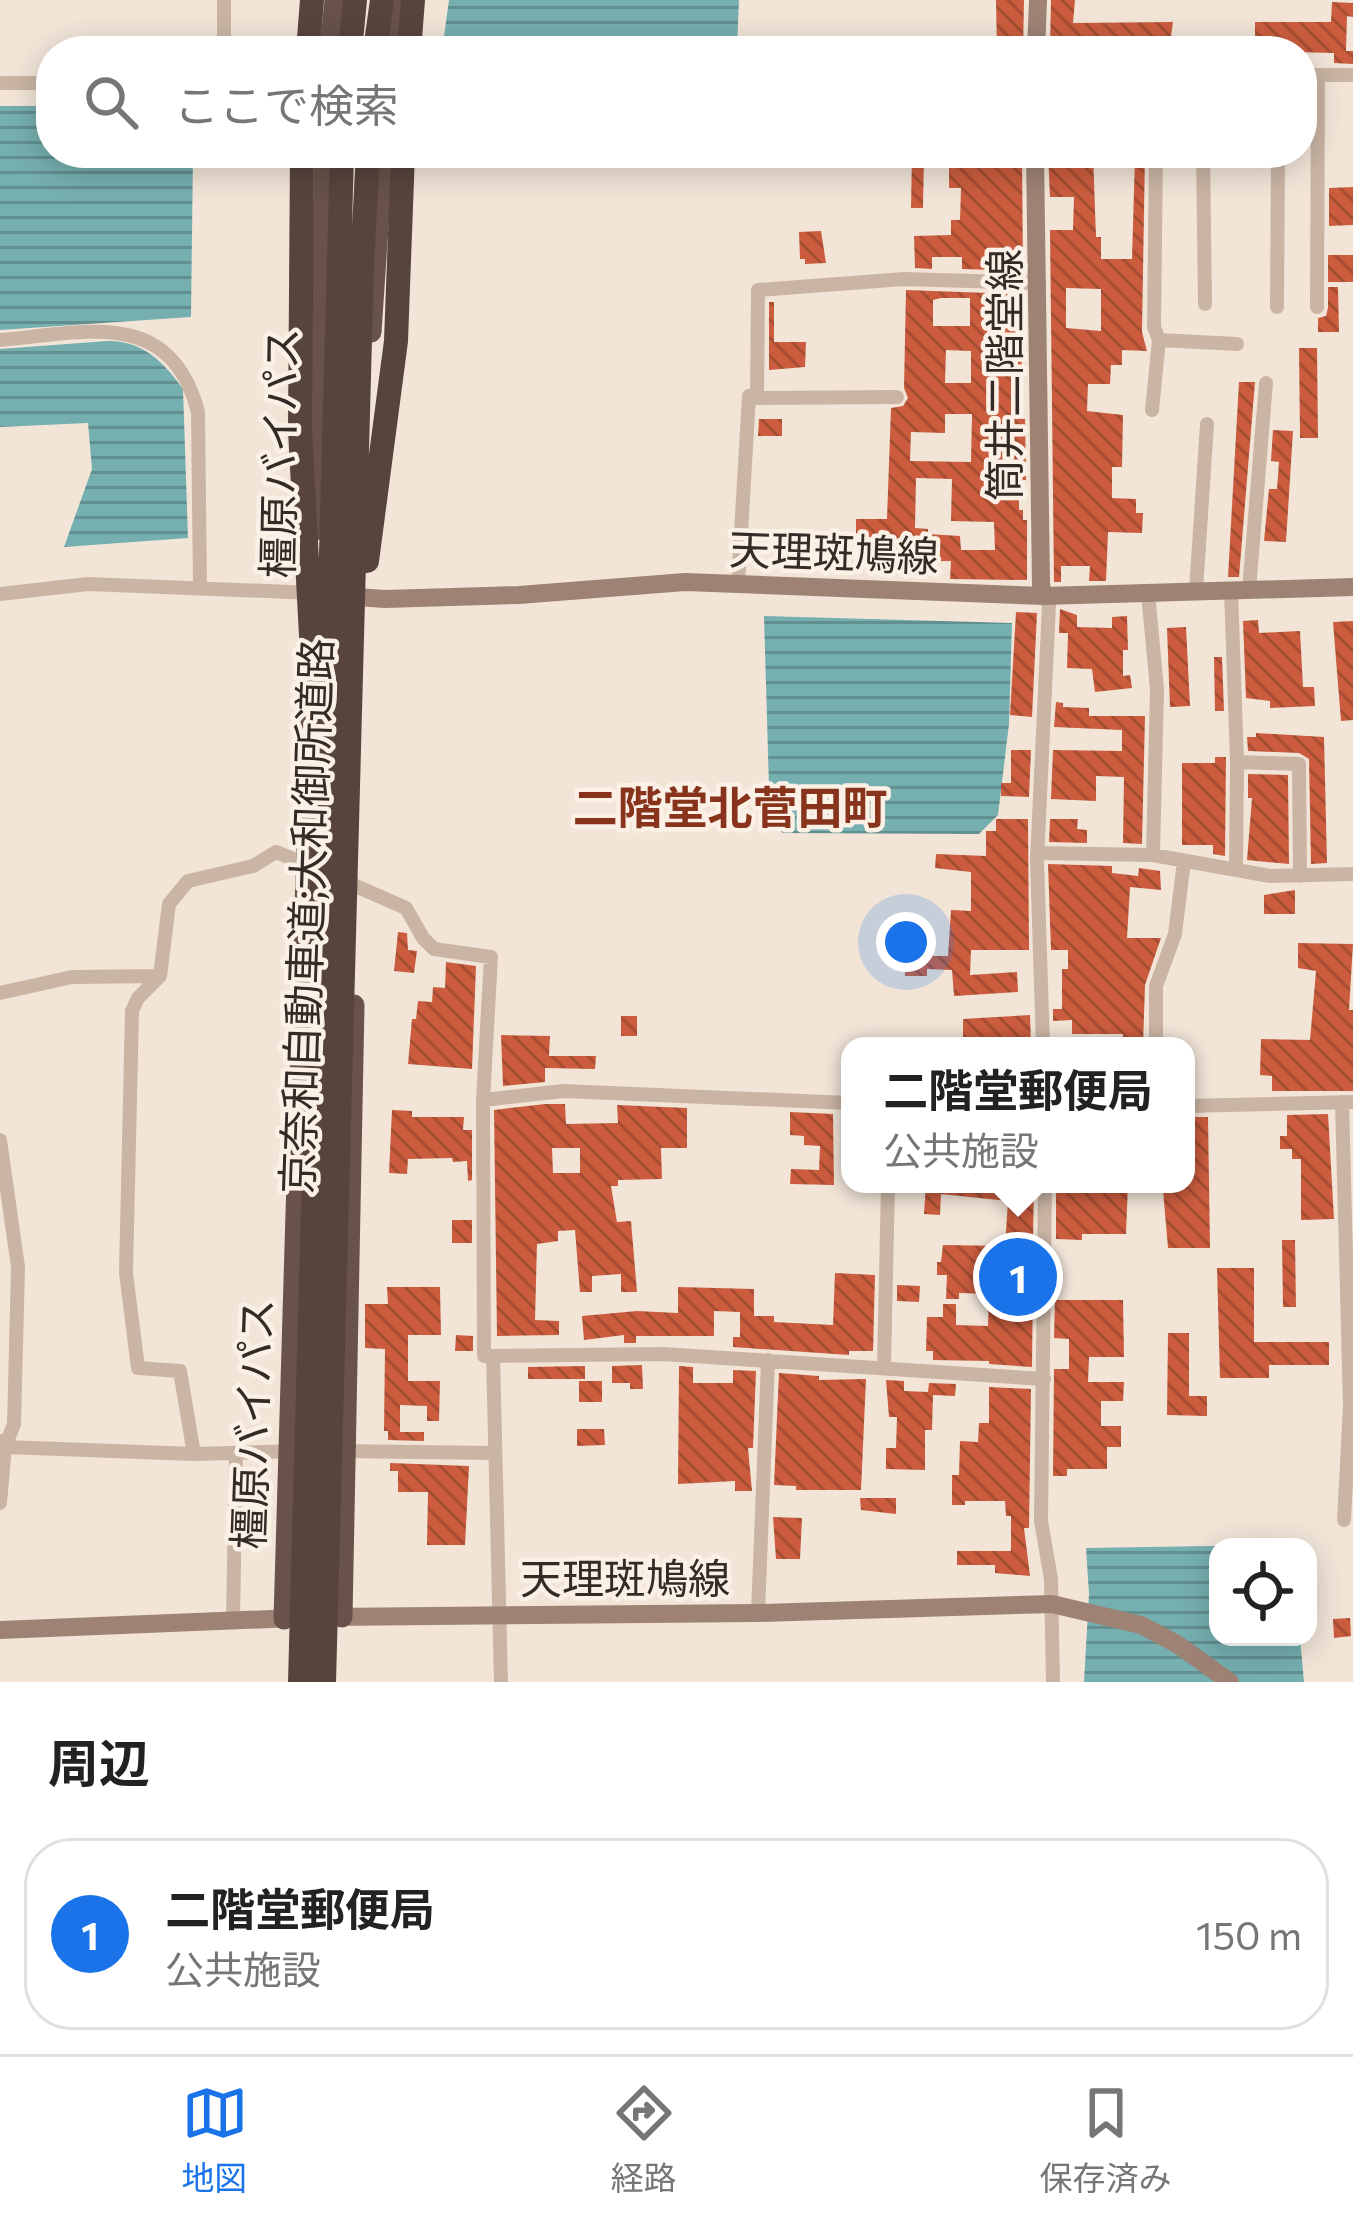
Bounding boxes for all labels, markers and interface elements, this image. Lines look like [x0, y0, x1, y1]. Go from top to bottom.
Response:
search box [36, 36, 1317, 168]
icon: search [78, 69, 144, 135]
text: ここで検索 [174, 76, 399, 131]
street label: 筒井二階堂線 [977, 249, 1029, 501]
street label: 橿原バイパス [250, 327, 306, 579]
street label: 天理斑鳩線 [728, 521, 940, 581]
street label: 京奈和自動車道;大和御所道路 [269, 637, 341, 1195]
district label: 二階堂北菅田町 [572, 778, 888, 833]
your location [876, 912, 936, 972]
popup [841, 1037, 1195, 1193]
text: 二階堂郵便局 [883, 1061, 1153, 1116]
text: 公共施設 [883, 1125, 1039, 1173]
pin: 1 [979, 1232, 1057, 1322]
street label: 橿原バイパス [221, 1298, 281, 1550]
map controls [1209, 1538, 1317, 1646]
button: locate [1209, 1538, 1317, 1646]
street label: 天理斑鳩線 [520, 1551, 730, 1603]
text: 周辺 [48, 1730, 150, 1793]
text: 二階堂郵便局 [165, 1880, 435, 1935]
text: 1 [81, 1910, 99, 1958]
text: 150 m [1196, 1910, 1302, 1958]
text: 公共施設 [165, 1944, 321, 1992]
tab: 地図 [182, 2080, 248, 2200]
tab: 経路 [611, 2080, 677, 2200]
tab: 保存済み [1040, 2080, 1172, 2200]

